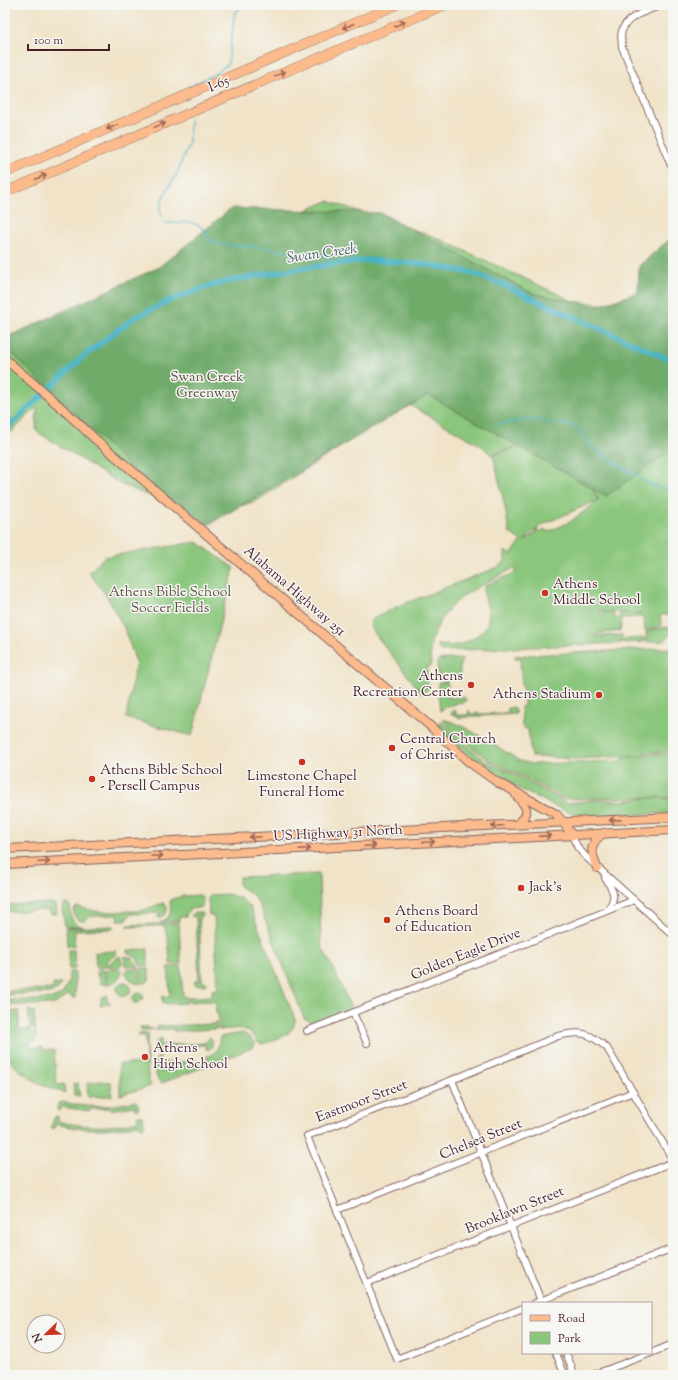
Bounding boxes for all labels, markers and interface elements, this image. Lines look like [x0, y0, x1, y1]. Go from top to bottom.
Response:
one-way arrow [393, 20, 405, 27]
one-way arrow [342, 23, 354, 30]
scale bar [28, 26, 109, 52]
text: 100 m [34, 32, 63, 50]
one-way arrow [273, 70, 285, 78]
street label: I-65 [205, 72, 233, 98]
one-way arrow [154, 121, 166, 129]
one-way arrow [107, 124, 119, 131]
one-way arrow [34, 173, 46, 180]
water label: Swan Creek [286, 239, 359, 269]
park label: Swan Creek Greenway [170, 368, 244, 404]
street label: Alabama Highway 251 [239, 542, 350, 642]
place label: Athens Middle School [553, 575, 641, 611]
park label: Athens Bible School Soccer Fields [109, 583, 231, 619]
marker: Athens Middle School [540, 588, 550, 598]
place label: Athens Recreation Center [353, 667, 464, 703]
marker: Athens Recreation Center [466, 680, 476, 690]
place label: Athens Stadium [493, 685, 591, 705]
marker: Athens Stadium [594, 690, 604, 700]
place label: Central Church of Christ [400, 730, 496, 766]
marker: Central Church of Christ [387, 743, 397, 753]
marker: Limestone Chapel Funeral Home [297, 757, 307, 767]
place label: Athens Bible School - Persell Campus [100, 761, 223, 797]
place label: Limestone Chapel Funeral Home [247, 767, 357, 803]
marker: Athens Bible School - Persell Campus [87, 774, 97, 784]
one-way arrow [609, 817, 622, 824]
street label: US Highway 31 North [273, 821, 403, 847]
one-way arrow [491, 822, 504, 829]
one-way arrow [249, 833, 262, 841]
one-way arrow [538, 833, 551, 840]
one-way arrow [422, 839, 435, 846]
one-way arrow [363, 842, 376, 849]
one-way arrow [298, 845, 311, 853]
one-way arrow [150, 853, 163, 860]
one-way arrow [37, 858, 50, 866]
place label: Jack's [528, 878, 562, 898]
marker: Jack's [516, 883, 526, 893]
place label: Athens Board of Education [395, 902, 478, 938]
marker: Athens Board of Education [382, 915, 392, 925]
street label: Golden Eagle Drive [408, 924, 524, 986]
place label: Athens High School [153, 1039, 228, 1075]
marker: Athens High School [140, 1052, 150, 1062]
street label: Eastmoor Street [313, 1075, 411, 1129]
street label: Chelsea Street [437, 1114, 525, 1166]
street label: Brooklawn Street [463, 1182, 568, 1240]
legend [522, 1302, 652, 1354]
text: Road [558, 1310, 585, 1328]
north arrow [26, 1314, 66, 1354]
text: N [29, 1330, 47, 1346]
text: Park [558, 1330, 581, 1348]

